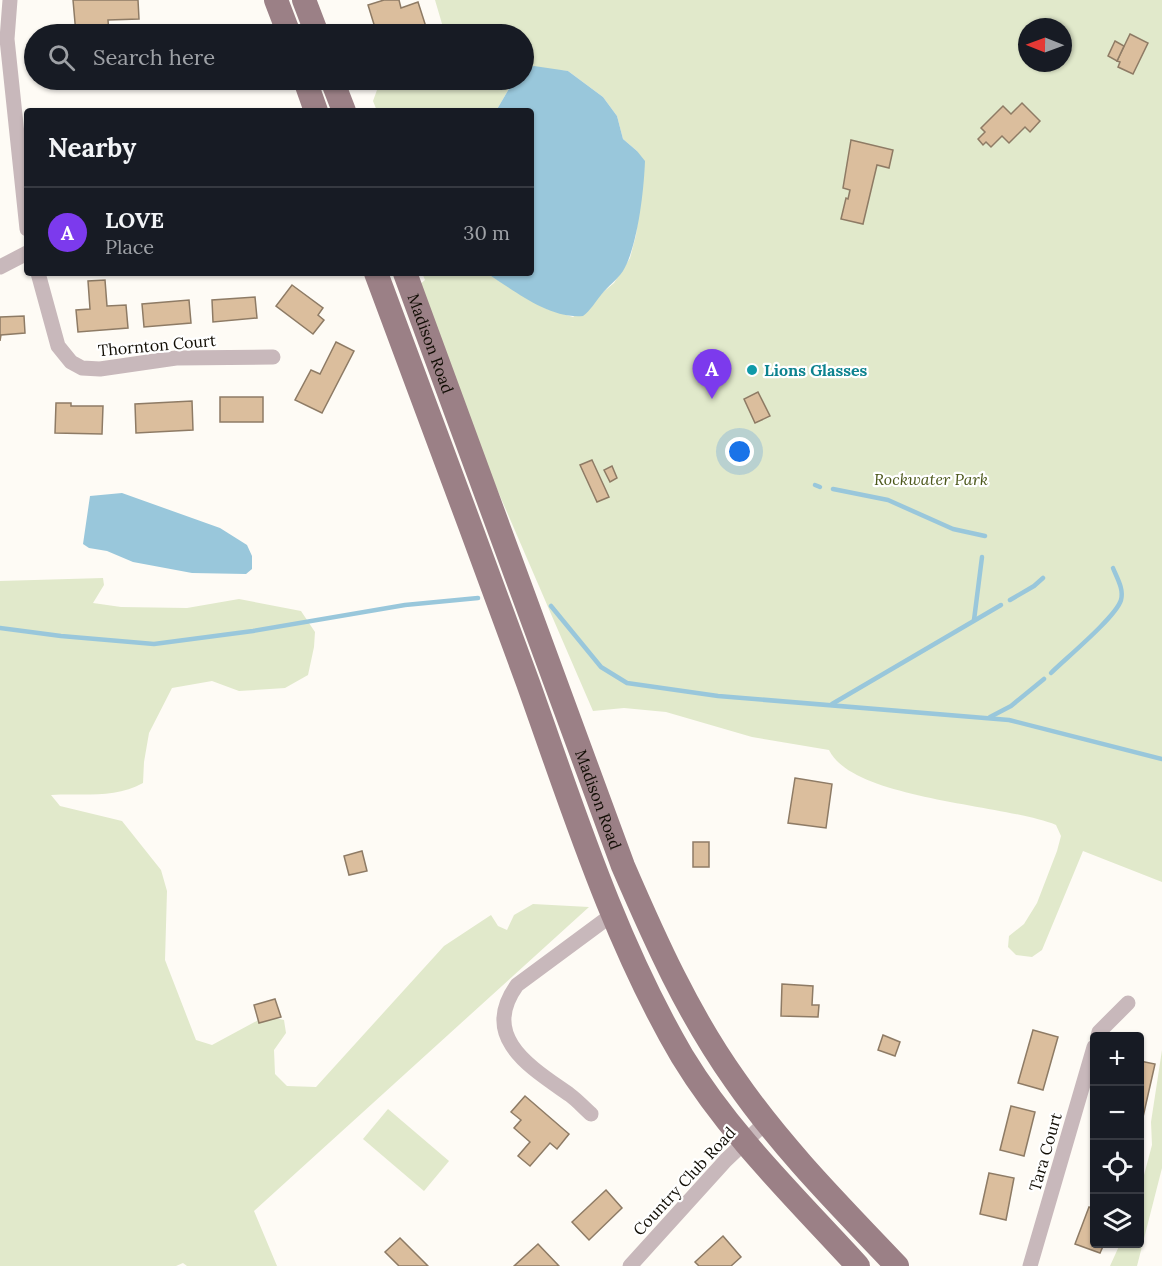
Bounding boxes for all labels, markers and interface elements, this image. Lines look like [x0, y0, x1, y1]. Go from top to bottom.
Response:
north arrow [1018, 18, 1072, 72]
search box [24, 24, 534, 90]
icon: search [45, 41, 78, 74]
text: Search here [93, 43, 215, 71]
text: Nearby [48, 131, 136, 164]
text: LOVE [105, 206, 164, 234]
text: A [61, 220, 74, 245]
text: 30 m [463, 220, 510, 245]
text: Place [105, 234, 154, 259]
street label: Madison Road [403, 291, 459, 396]
street label: Thornton Court [97, 330, 218, 360]
pin: A [692, 350, 732, 399]
place label: Lions Glasses [764, 360, 868, 380]
marker: Lions Glasses [745, 363, 759, 377]
your location [725, 437, 754, 466]
park label: Rockwater Park [874, 469, 988, 489]
street label: Madison Road [571, 747, 626, 853]
map controls [1090, 1032, 1144, 1248]
button: + [1090, 1032, 1144, 1086]
button: − [1090, 1086, 1144, 1140]
street label: Tara Court [1024, 1110, 1066, 1194]
street label: Country Club Road [628, 1122, 740, 1240]
button: locate [1090, 1140, 1144, 1194]
button: layers [1090, 1194, 1144, 1248]

